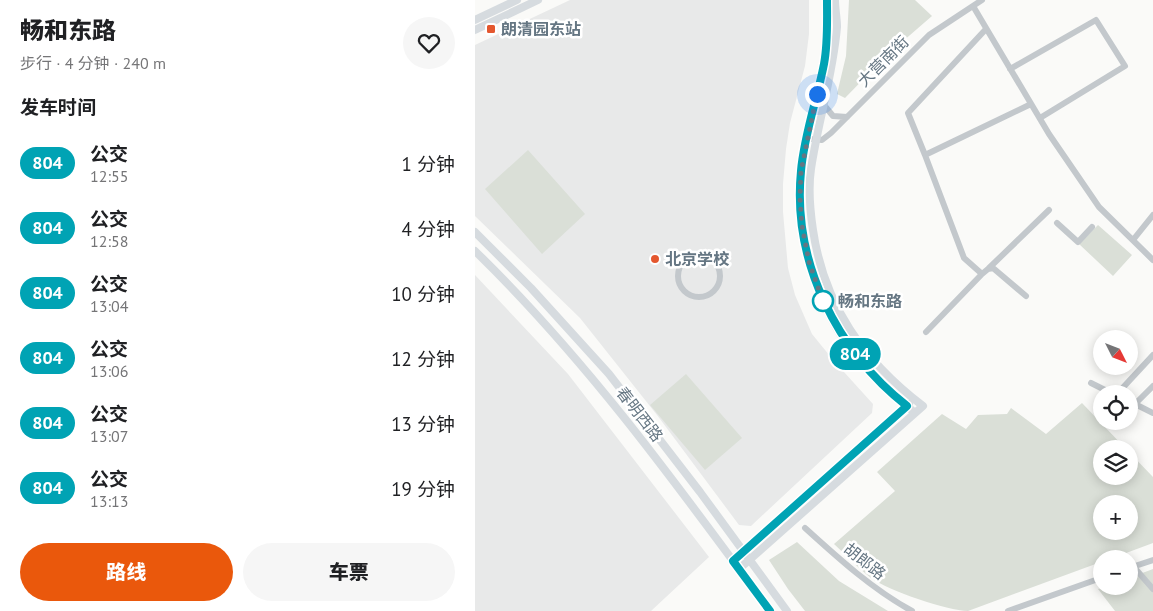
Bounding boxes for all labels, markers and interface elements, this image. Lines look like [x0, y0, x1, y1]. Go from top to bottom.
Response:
text: 畅和东路 [20, 15, 116, 46]
button: heart [403, 17, 455, 69]
place label: 朗清园东站 [501, 19, 581, 39]
marker: 朗清园东站 [485, 23, 497, 35]
street label: 大营南街 [853, 31, 913, 91]
text: 步行 · 4 分钟 · 240 m [20, 53, 166, 73]
your location [805, 82, 830, 107]
text: 发车时间 [20, 95, 96, 119]
text: 公交 [90, 142, 128, 166]
text: 804 [32, 151, 63, 174]
text: 1 分钟 [402, 152, 455, 176]
text: 12:55 [90, 166, 128, 186]
text: 公交 [90, 207, 128, 231]
text: 804 [32, 216, 63, 239]
text: 4 分钟 [402, 217, 455, 241]
text: 12:58 [90, 231, 128, 251]
place label: 北京学校 [665, 249, 730, 269]
marker: 北京学校 [649, 253, 661, 265]
text: 公交 [90, 272, 128, 296]
text: 804 [32, 281, 63, 304]
text: 10 分钟 [391, 282, 455, 306]
marker: 畅和东路 [812, 290, 834, 312]
place label: 畅和东路 [838, 291, 902, 311]
text: 13:04 [90, 296, 128, 316]
north arrow [1093, 330, 1137, 375]
map controls [1093, 330, 1138, 595]
text: 公交 [90, 337, 128, 361]
line badge: 804 [826, 338, 884, 370]
text: 804 [840, 342, 870, 365]
text: 804 [32, 346, 63, 369]
text: 12 分钟 [391, 347, 455, 371]
text: 13:06 [90, 361, 128, 381]
street label: 春明西路 [612, 383, 668, 445]
button: locate [1093, 385, 1138, 430]
text: 公交 [90, 402, 128, 426]
text: 804 [32, 411, 63, 434]
text: 13 分钟 [391, 412, 455, 436]
text: 13:07 [90, 426, 128, 446]
button: layers [1093, 440, 1138, 485]
text: 公交 [90, 467, 128, 491]
text: 804 [32, 476, 63, 499]
text: 19 分钟 [391, 477, 455, 501]
text: 13:13 [90, 491, 128, 511]
button: + [1093, 495, 1138, 540]
street label: 胡郎路 [840, 538, 890, 584]
button: 路线 [20, 543, 233, 601]
button: 车票 [243, 543, 455, 601]
button: − [1093, 550, 1138, 595]

